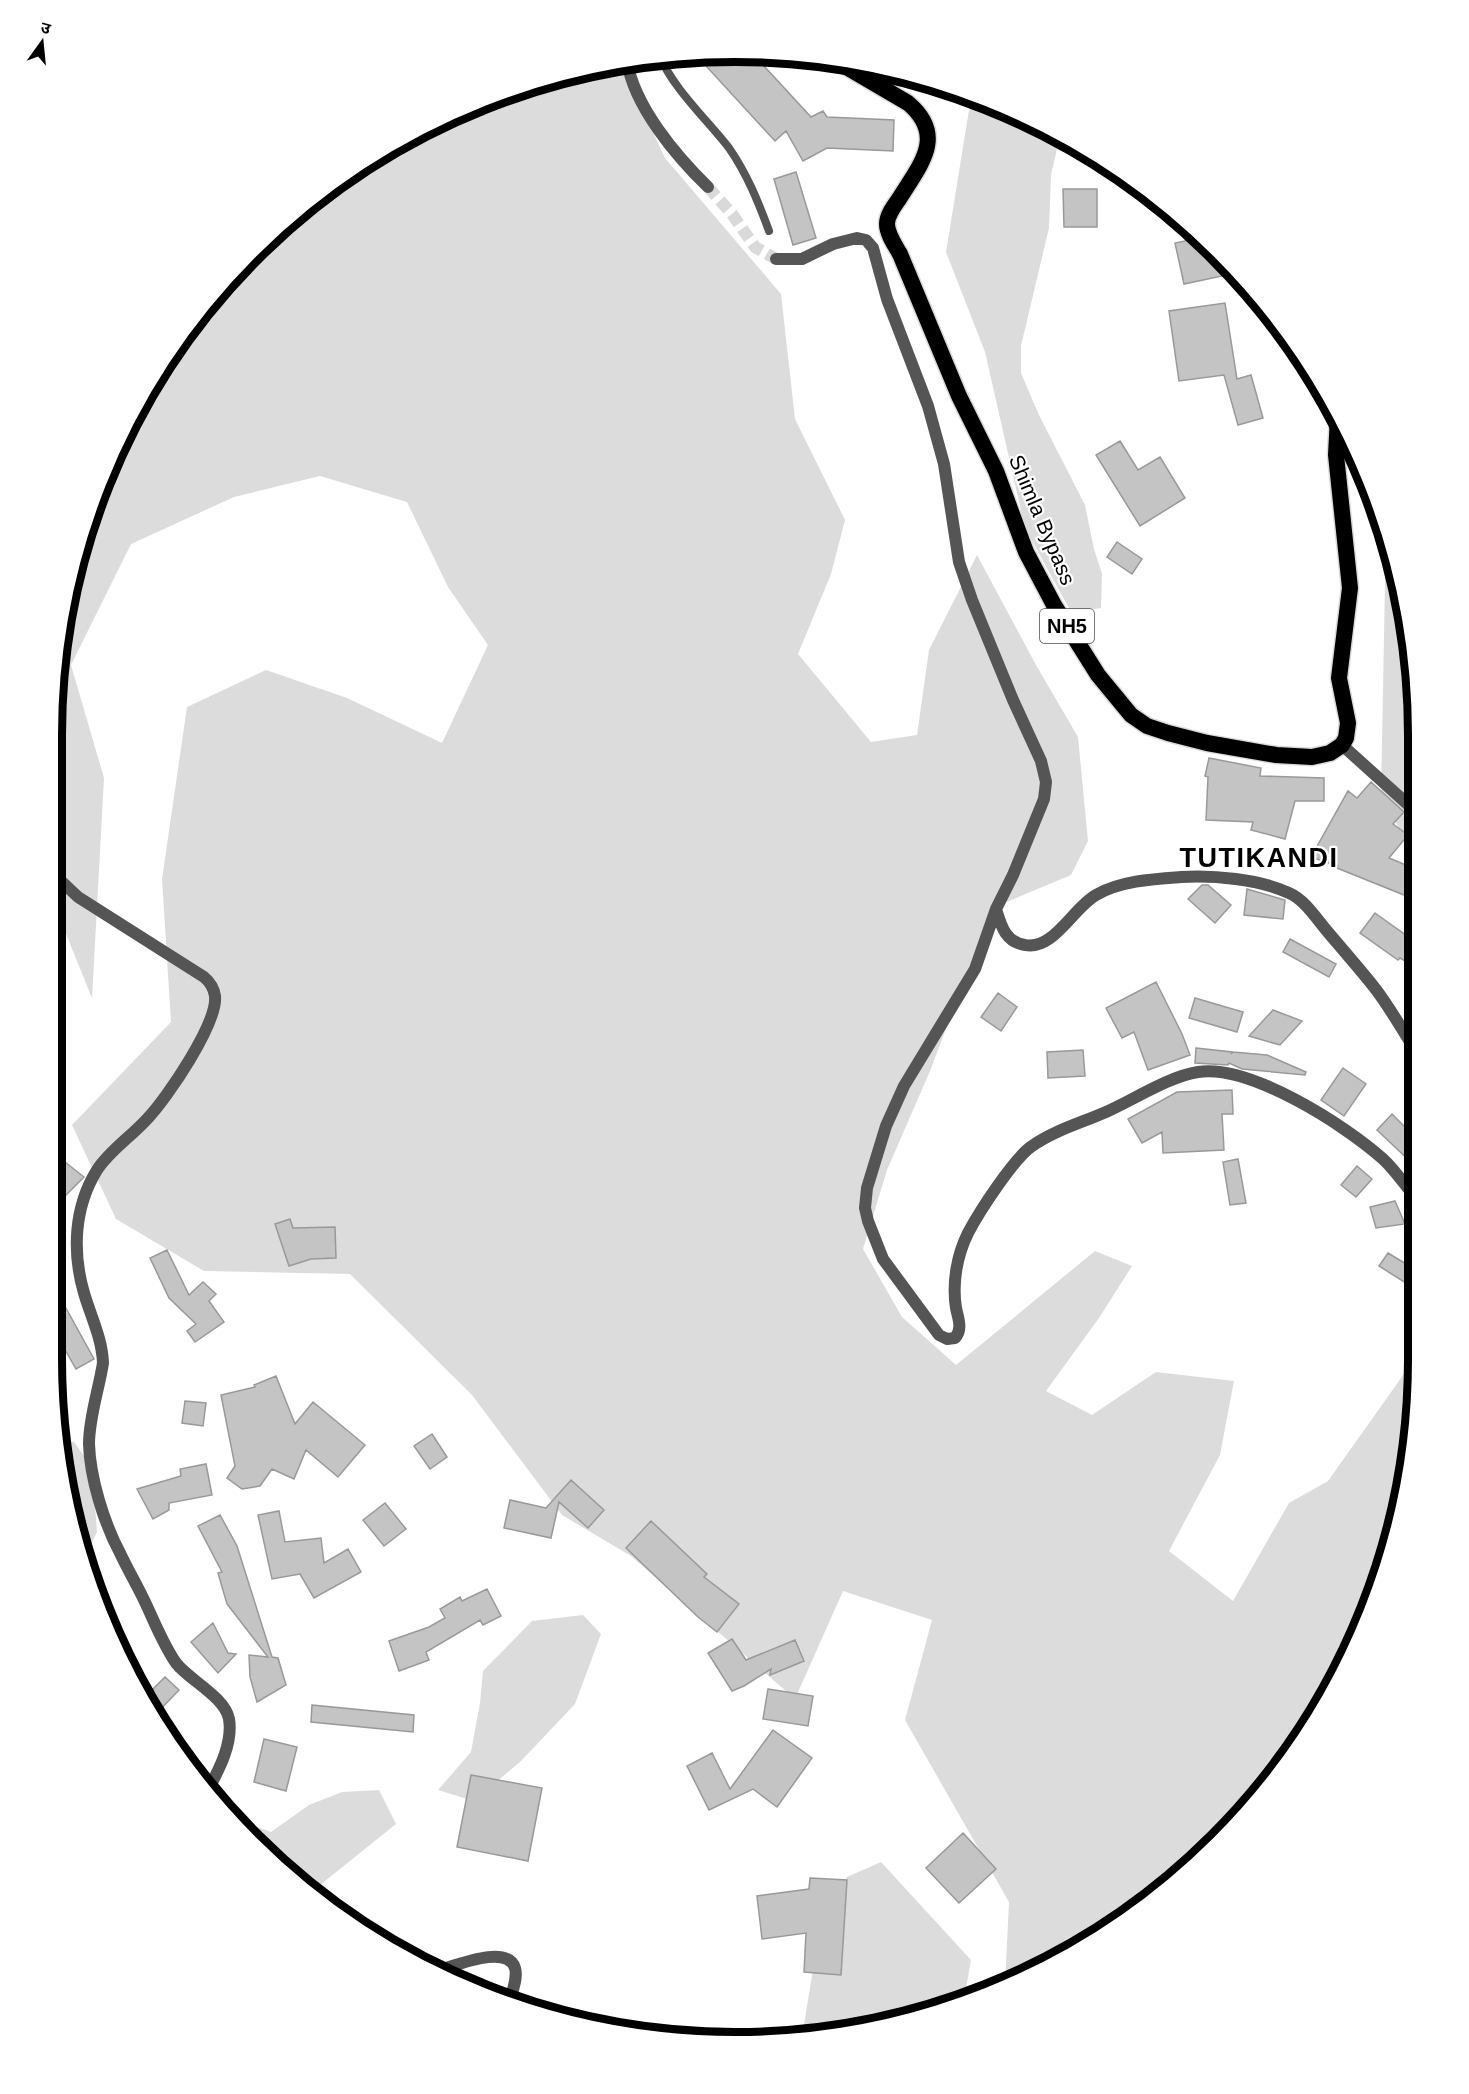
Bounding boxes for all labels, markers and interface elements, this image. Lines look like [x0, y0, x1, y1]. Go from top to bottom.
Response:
north arrow [12, 12, 72, 72]
text: उ [39, 19, 53, 38]
street label: Shimla Bypass [1005, 451, 1080, 588]
road number: NH5 [1040, 609, 1094, 643]
district label: TUTIKANDI [1180, 843, 1338, 873]

